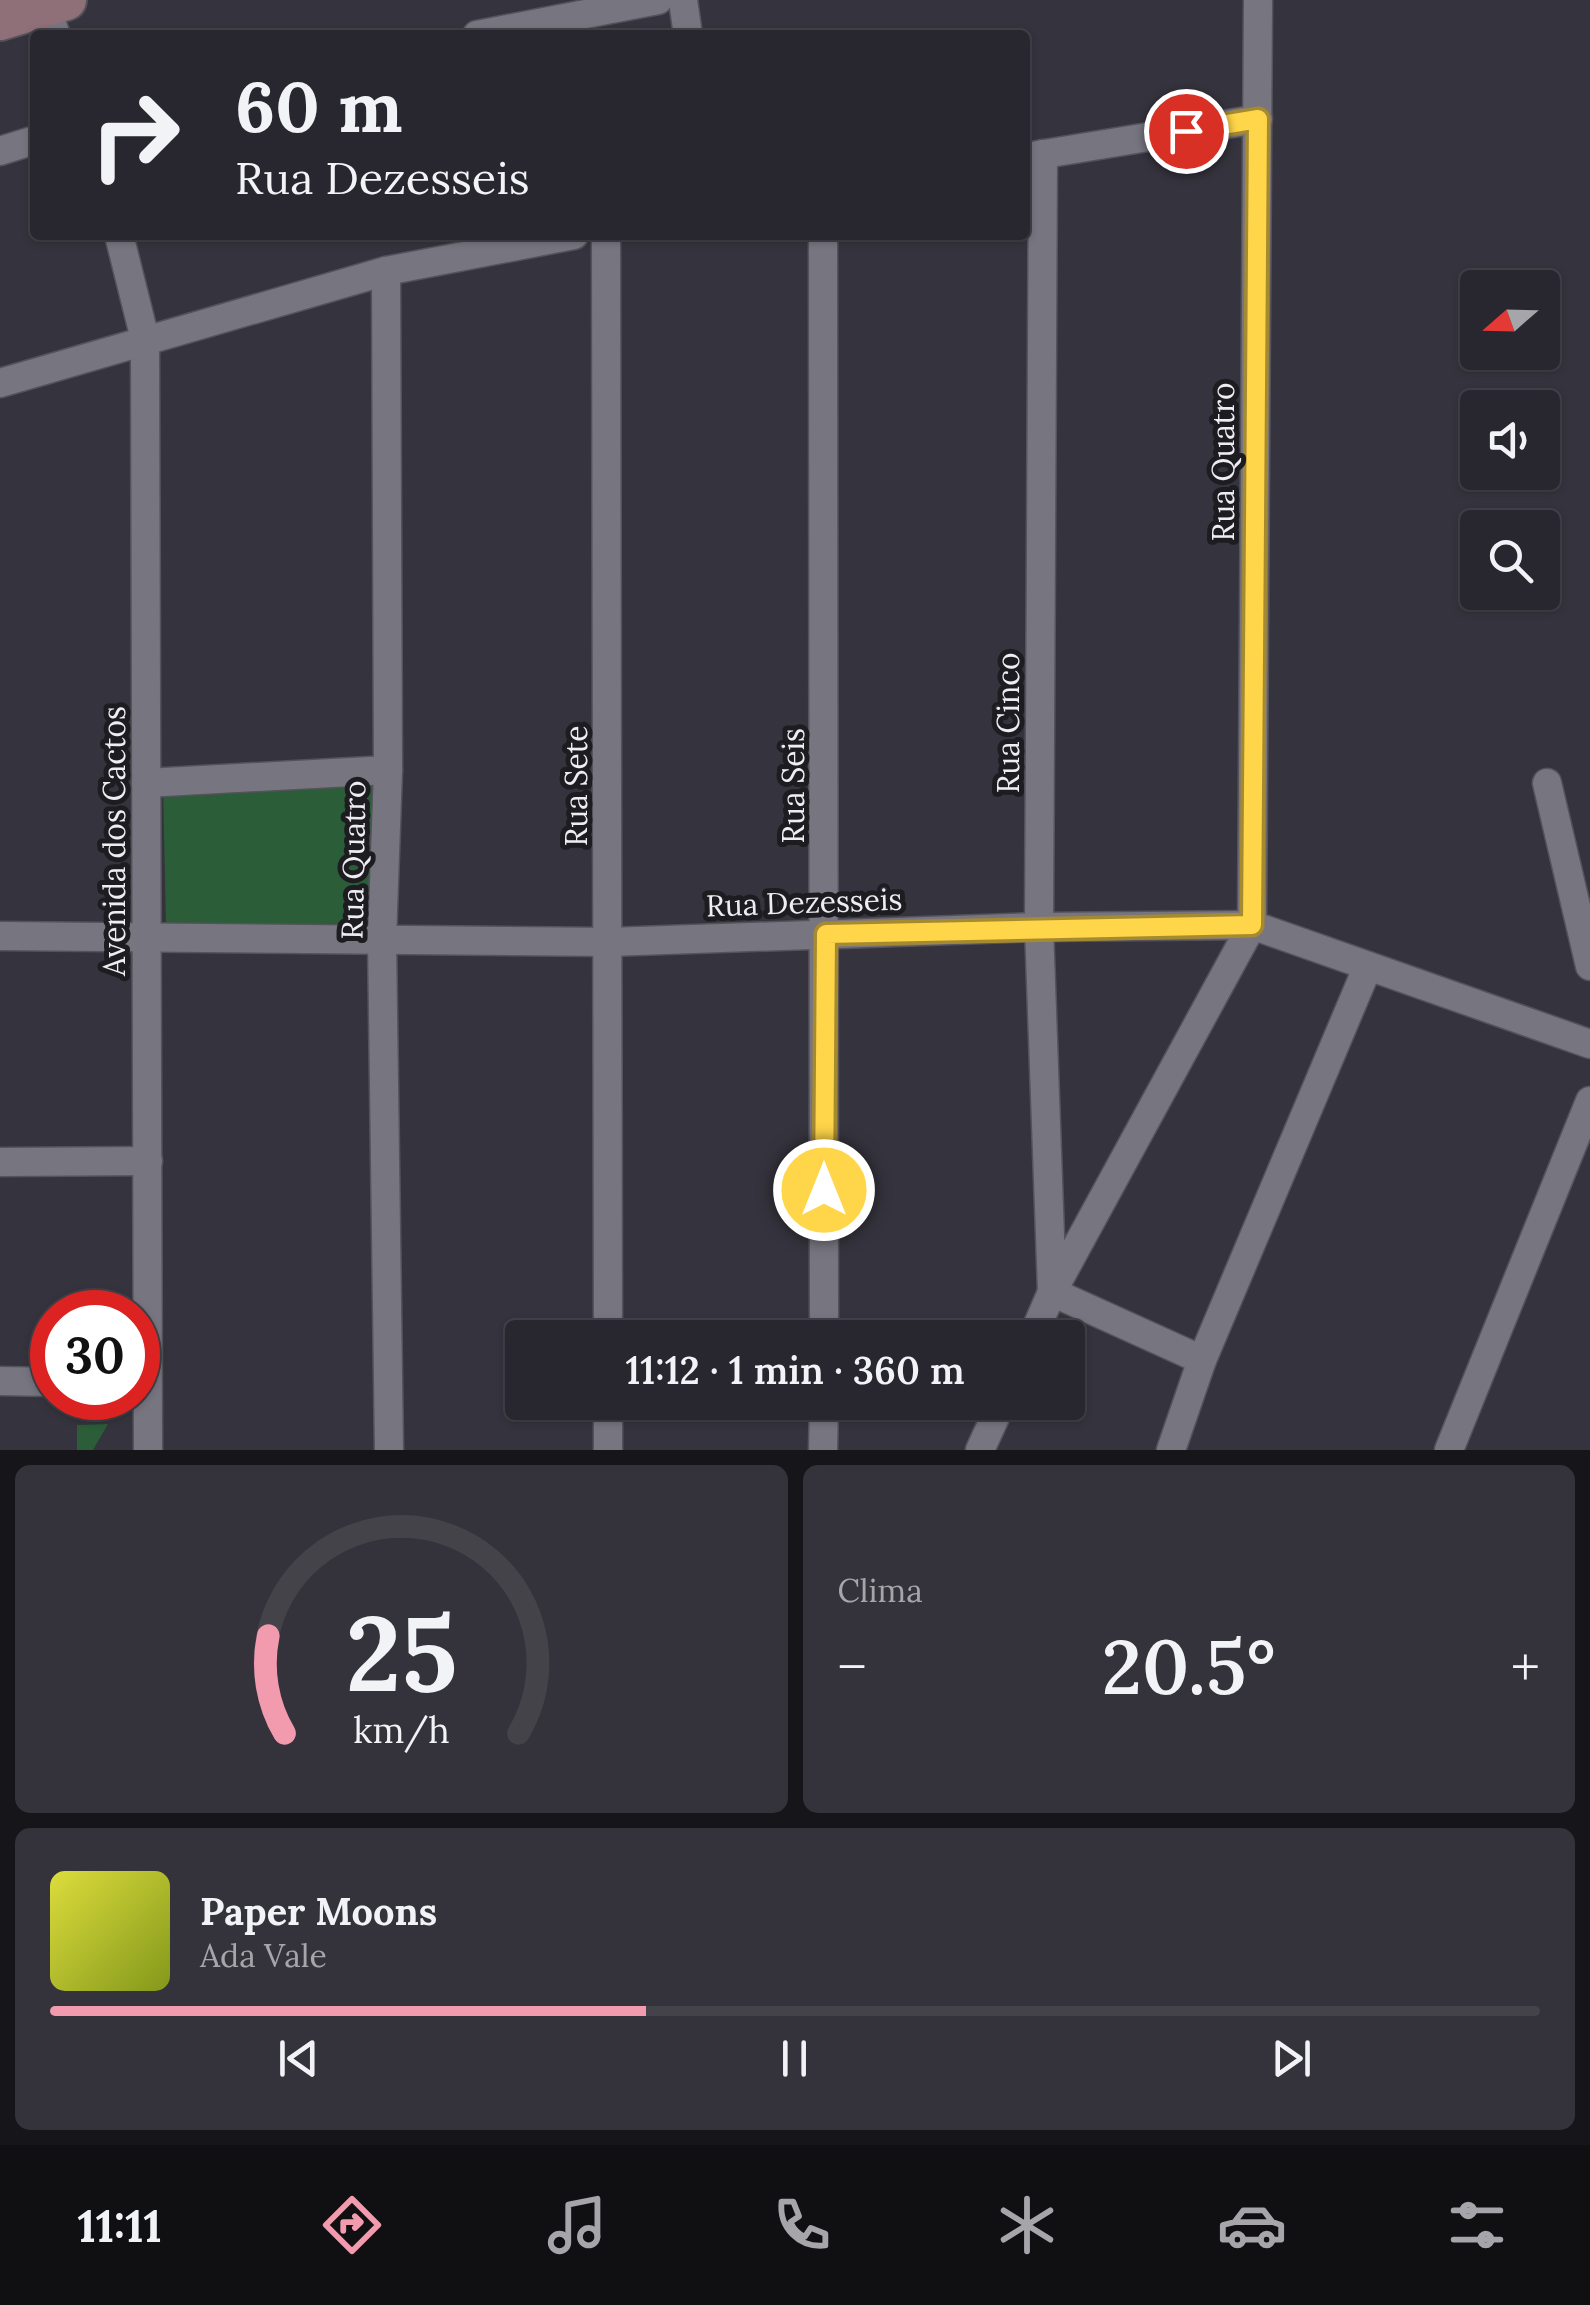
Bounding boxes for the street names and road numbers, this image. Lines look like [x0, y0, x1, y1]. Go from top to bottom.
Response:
street label: Rua Quatro [1204, 382, 1242, 542]
street label: Rua Cinco [989, 652, 1027, 794]
street label: Avenida dos Cactos [95, 706, 133, 977]
street label: Rua Sete [557, 725, 595, 847]
street label: Rua Seis [774, 728, 812, 844]
street label: Rua Quatro [333, 780, 373, 940]
street label: Rua Dezesseis [705, 880, 903, 924]

